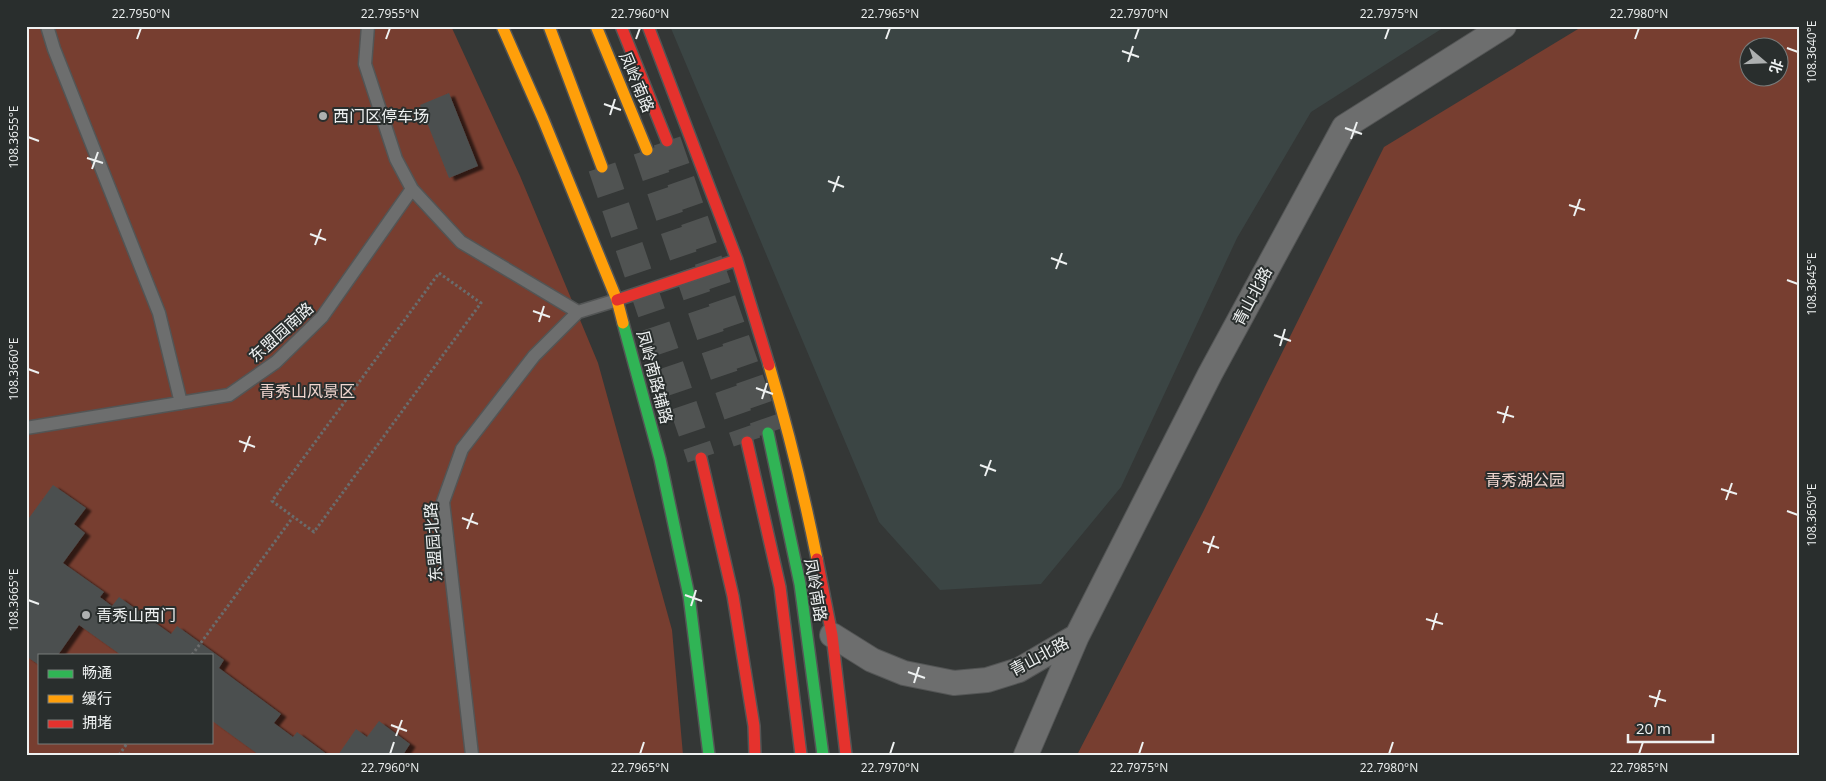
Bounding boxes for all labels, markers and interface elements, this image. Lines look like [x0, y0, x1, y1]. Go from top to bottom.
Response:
text: 22.7950°N [112, 5, 170, 22]
text: 22.7955°N [361, 5, 419, 22]
text: 22.7960°N [611, 5, 669, 22]
text: 22.7965°N [861, 5, 919, 22]
text: 22.7970°N [1110, 5, 1168, 22]
text: 22.7975°N [1360, 5, 1418, 22]
text: 22.7980°N [1610, 5, 1668, 22]
text: 108.3640°E [1803, 21, 1820, 84]
north arrow [1738, 38, 1788, 88]
street label: 凤岭南路 [614, 48, 660, 116]
text: 北 [1766, 57, 1788, 76]
place label: 西门区停车场 [333, 105, 429, 127]
text: 108.3655°E [5, 106, 22, 169]
marker: 西门区停车场 [317, 110, 329, 122]
text: 108.3645°E [1803, 253, 1820, 316]
street label: 青山北路 [1227, 263, 1277, 329]
street label: 东盟园南路 [244, 297, 318, 367]
street label: 凤岭南路辅路 [632, 328, 678, 426]
text: 108.3660°E [5, 338, 22, 401]
park label: 青秀山风景区 [259, 380, 355, 402]
park label: 青秀湖公园 [1485, 469, 1565, 491]
text: 108.3650°E [1803, 484, 1820, 547]
street label: 东盟园北路 [419, 501, 447, 583]
street label: 凤岭南路 [800, 557, 832, 623]
text: 108.3665°E [5, 569, 22, 632]
place label: 青秀山西门 [96, 604, 176, 626]
marker: 青秀山西门 [80, 609, 92, 621]
street label: 青山北路 [1006, 631, 1072, 681]
legend [38, 654, 212, 744]
text: 畅通 [82, 662, 112, 682]
text: 缓行 [82, 688, 112, 708]
scale bar [1628, 711, 1714, 743]
text: 拥堵 [82, 712, 112, 732]
text: 20 m [1636, 718, 1671, 738]
text: 22.7960°N [361, 759, 419, 776]
text: 22.7965°N [611, 759, 669, 776]
text: 22.7970°N [861, 759, 919, 776]
text: 22.7975°N [1110, 759, 1168, 776]
text: 22.7980°N [1360, 759, 1418, 776]
text: 22.7985°N [1610, 759, 1668, 776]

